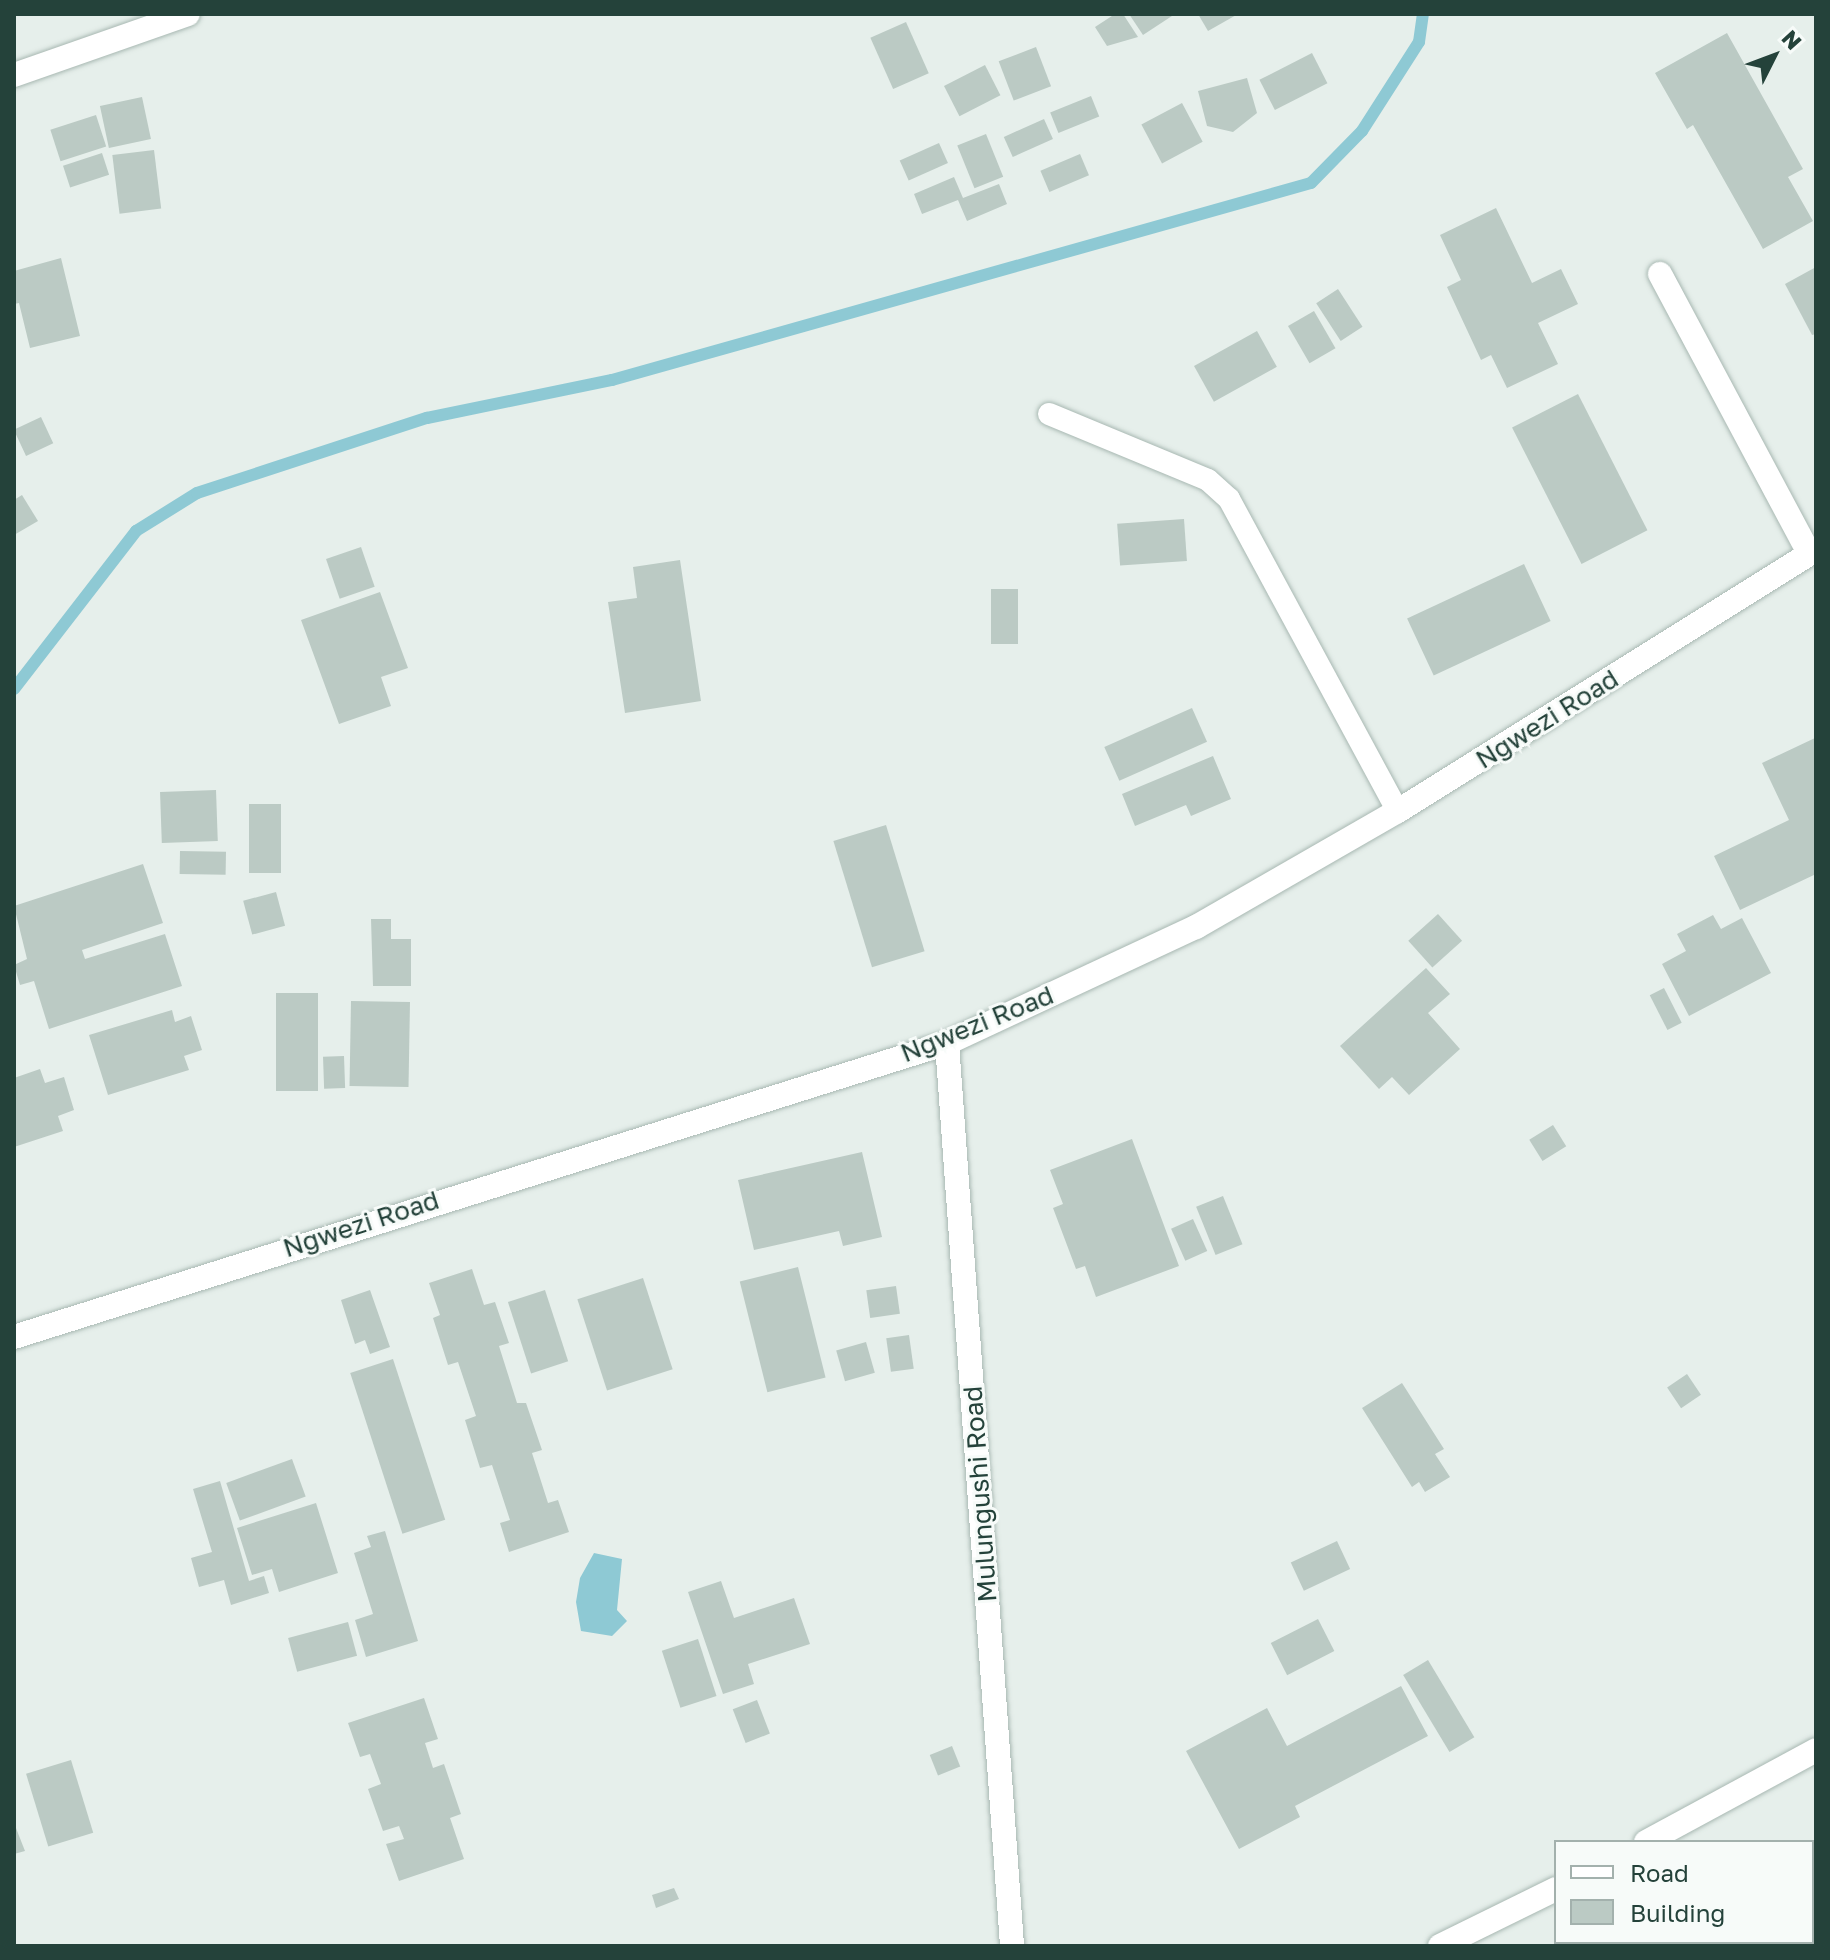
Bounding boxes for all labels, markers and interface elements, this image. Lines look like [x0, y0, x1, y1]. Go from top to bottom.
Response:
north arrow [1734, 16, 1814, 96]
text: N [1777, 24, 1808, 55]
street label: Ngwezi Road [1470, 663, 1624, 775]
street label: Ngwezi Road [896, 979, 1058, 1069]
street label: Ngwezi Road [279, 1184, 443, 1264]
street label: Mulungushi Road [957, 1385, 1003, 1603]
legend [1554, 1840, 1814, 1944]
text: Road [1630, 1858, 1689, 1887]
text: Building [1630, 1898, 1725, 1927]

